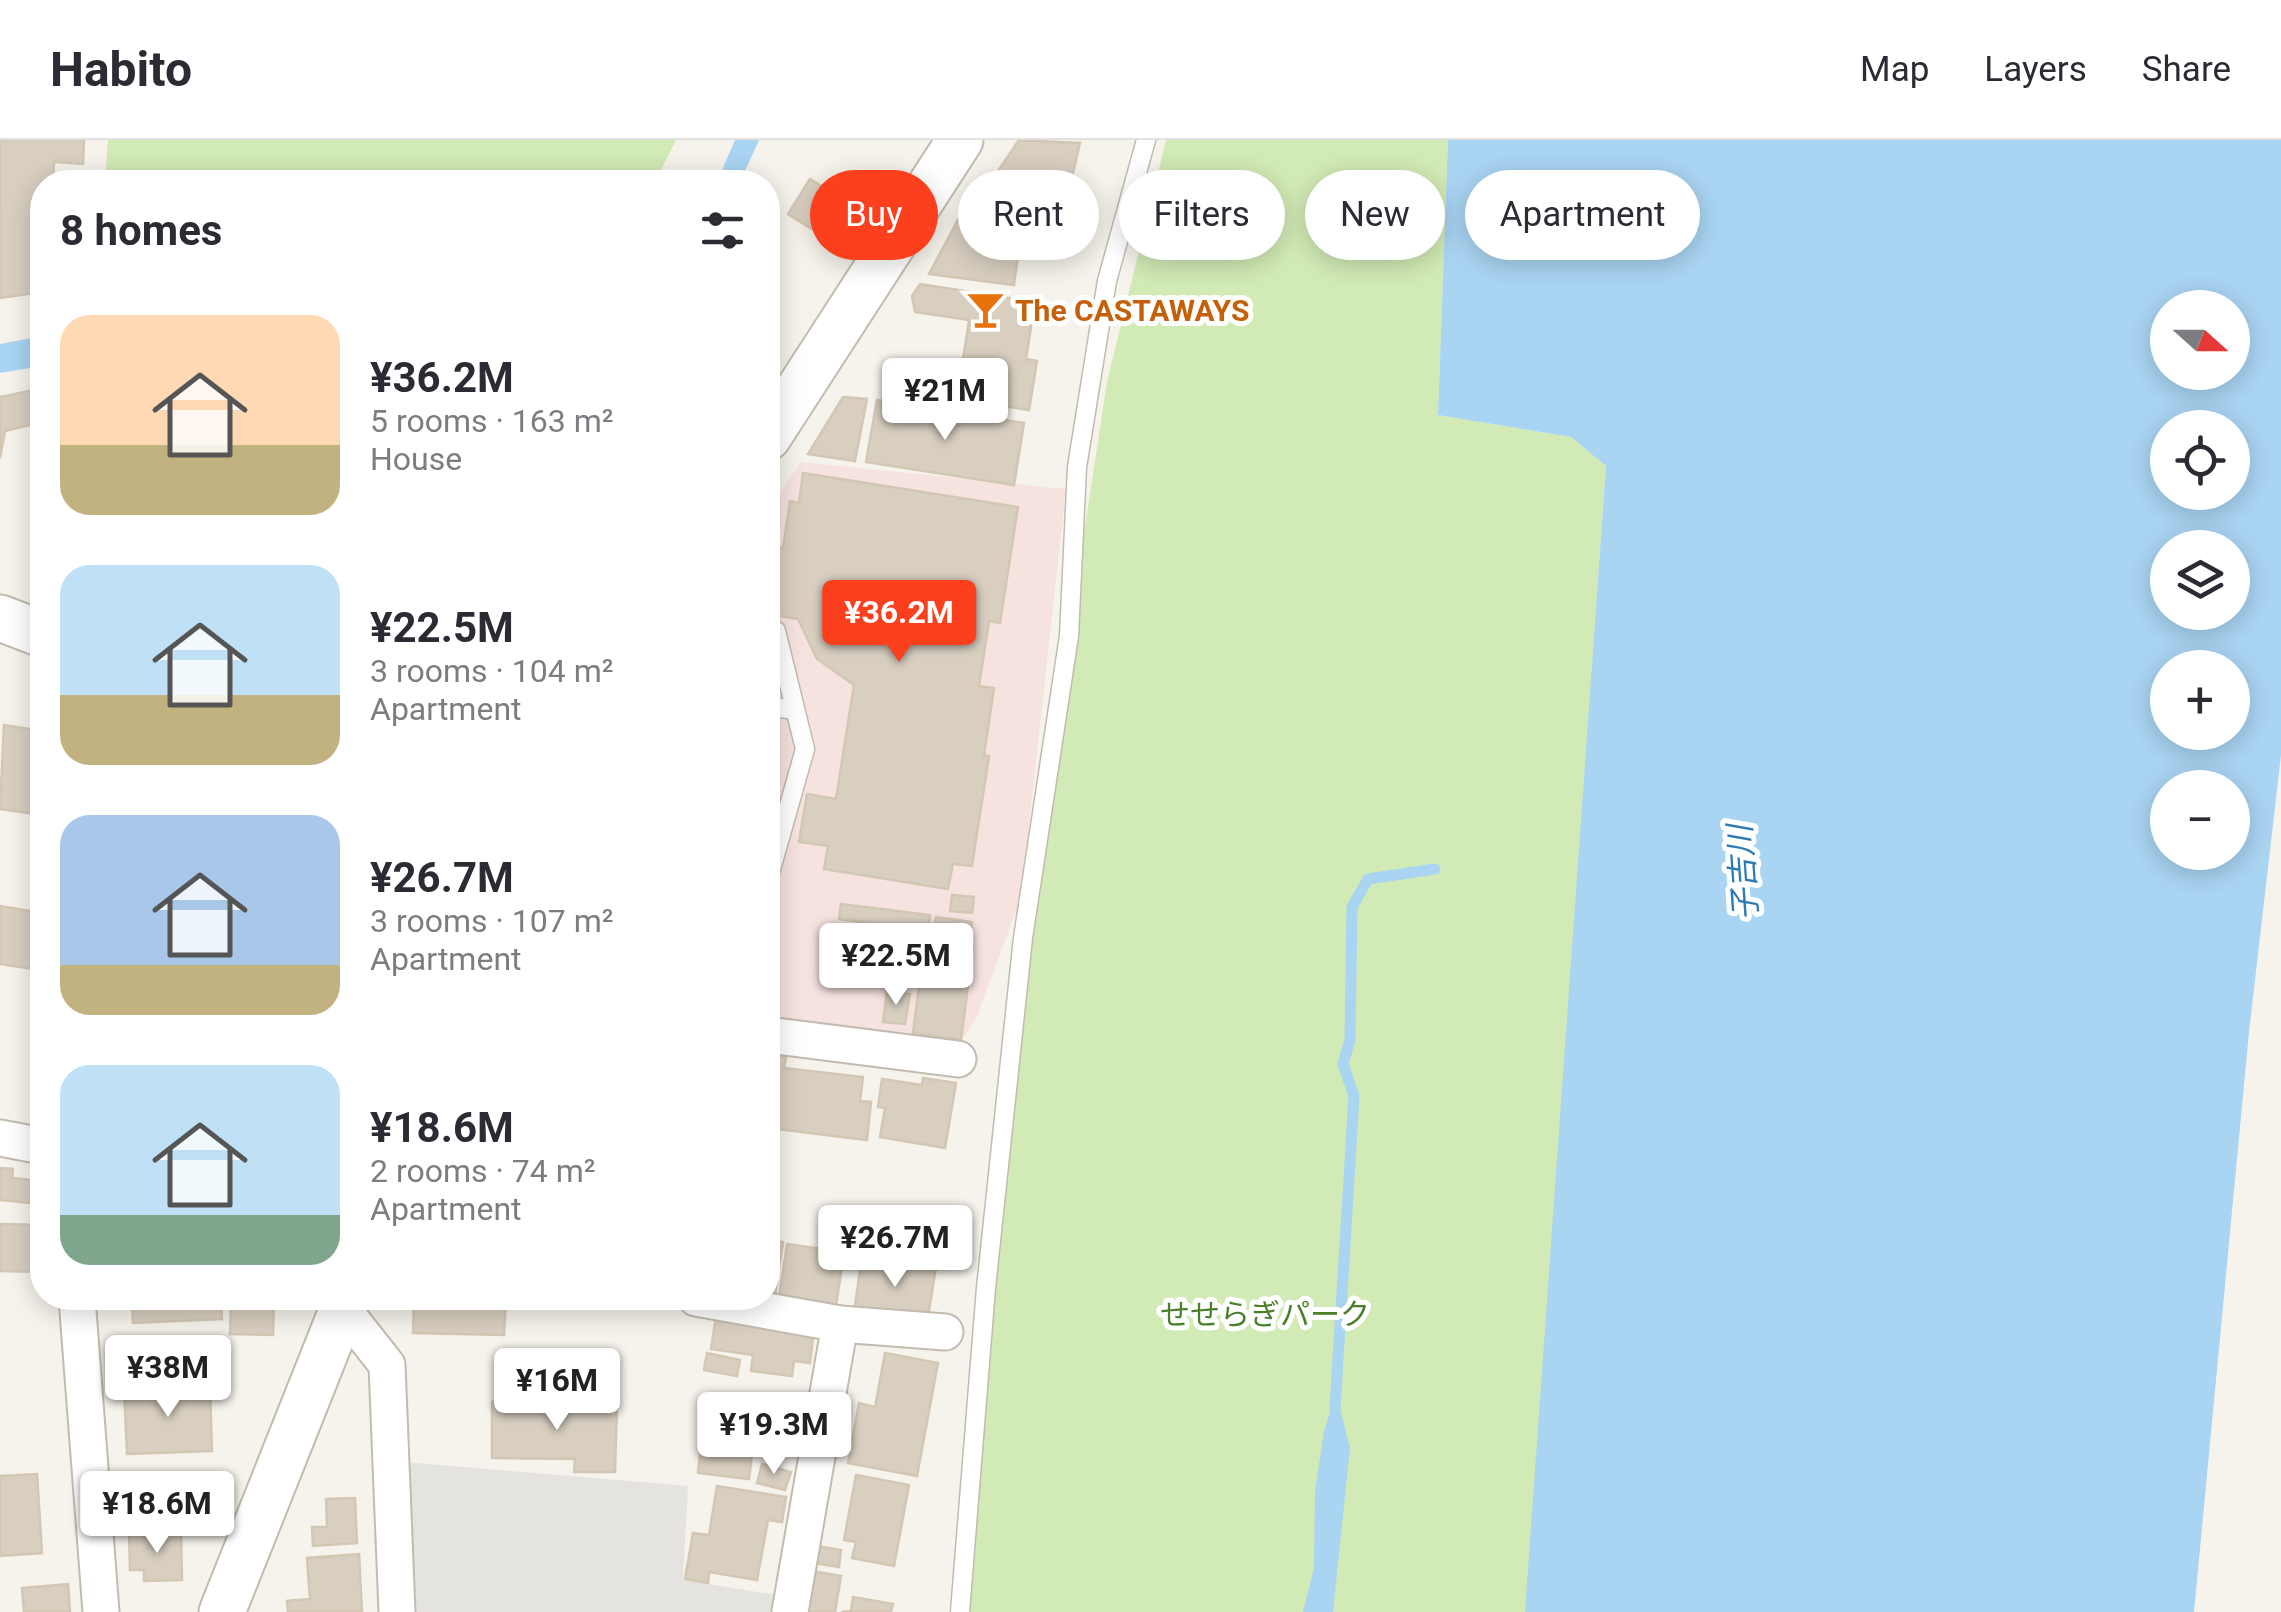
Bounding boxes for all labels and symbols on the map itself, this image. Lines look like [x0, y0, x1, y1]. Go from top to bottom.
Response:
bar icon: The CASTAWAYS [964, 289, 1006, 331]
north arrow [2150, 290, 2250, 390]
place label: The CASTAWAYS [1015, 293, 1249, 328]
pin: ¥21M [886, 358, 1004, 443]
pin: ¥36.2M [818, 580, 980, 665]
water label: 子吉川 [1720, 821, 1765, 922]
pin: ¥22.5M [815, 923, 977, 1008]
pin: ¥26.7M [814, 1205, 976, 1290]
park label: せせらぎパーク [1160, 1297, 1370, 1332]
pin: ¥38M [109, 1335, 227, 1420]
pin: ¥16M [498, 1348, 616, 1433]
pin: ¥19.3M [693, 1392, 855, 1477]
pin: ¥18.6M [76, 1471, 238, 1556]

